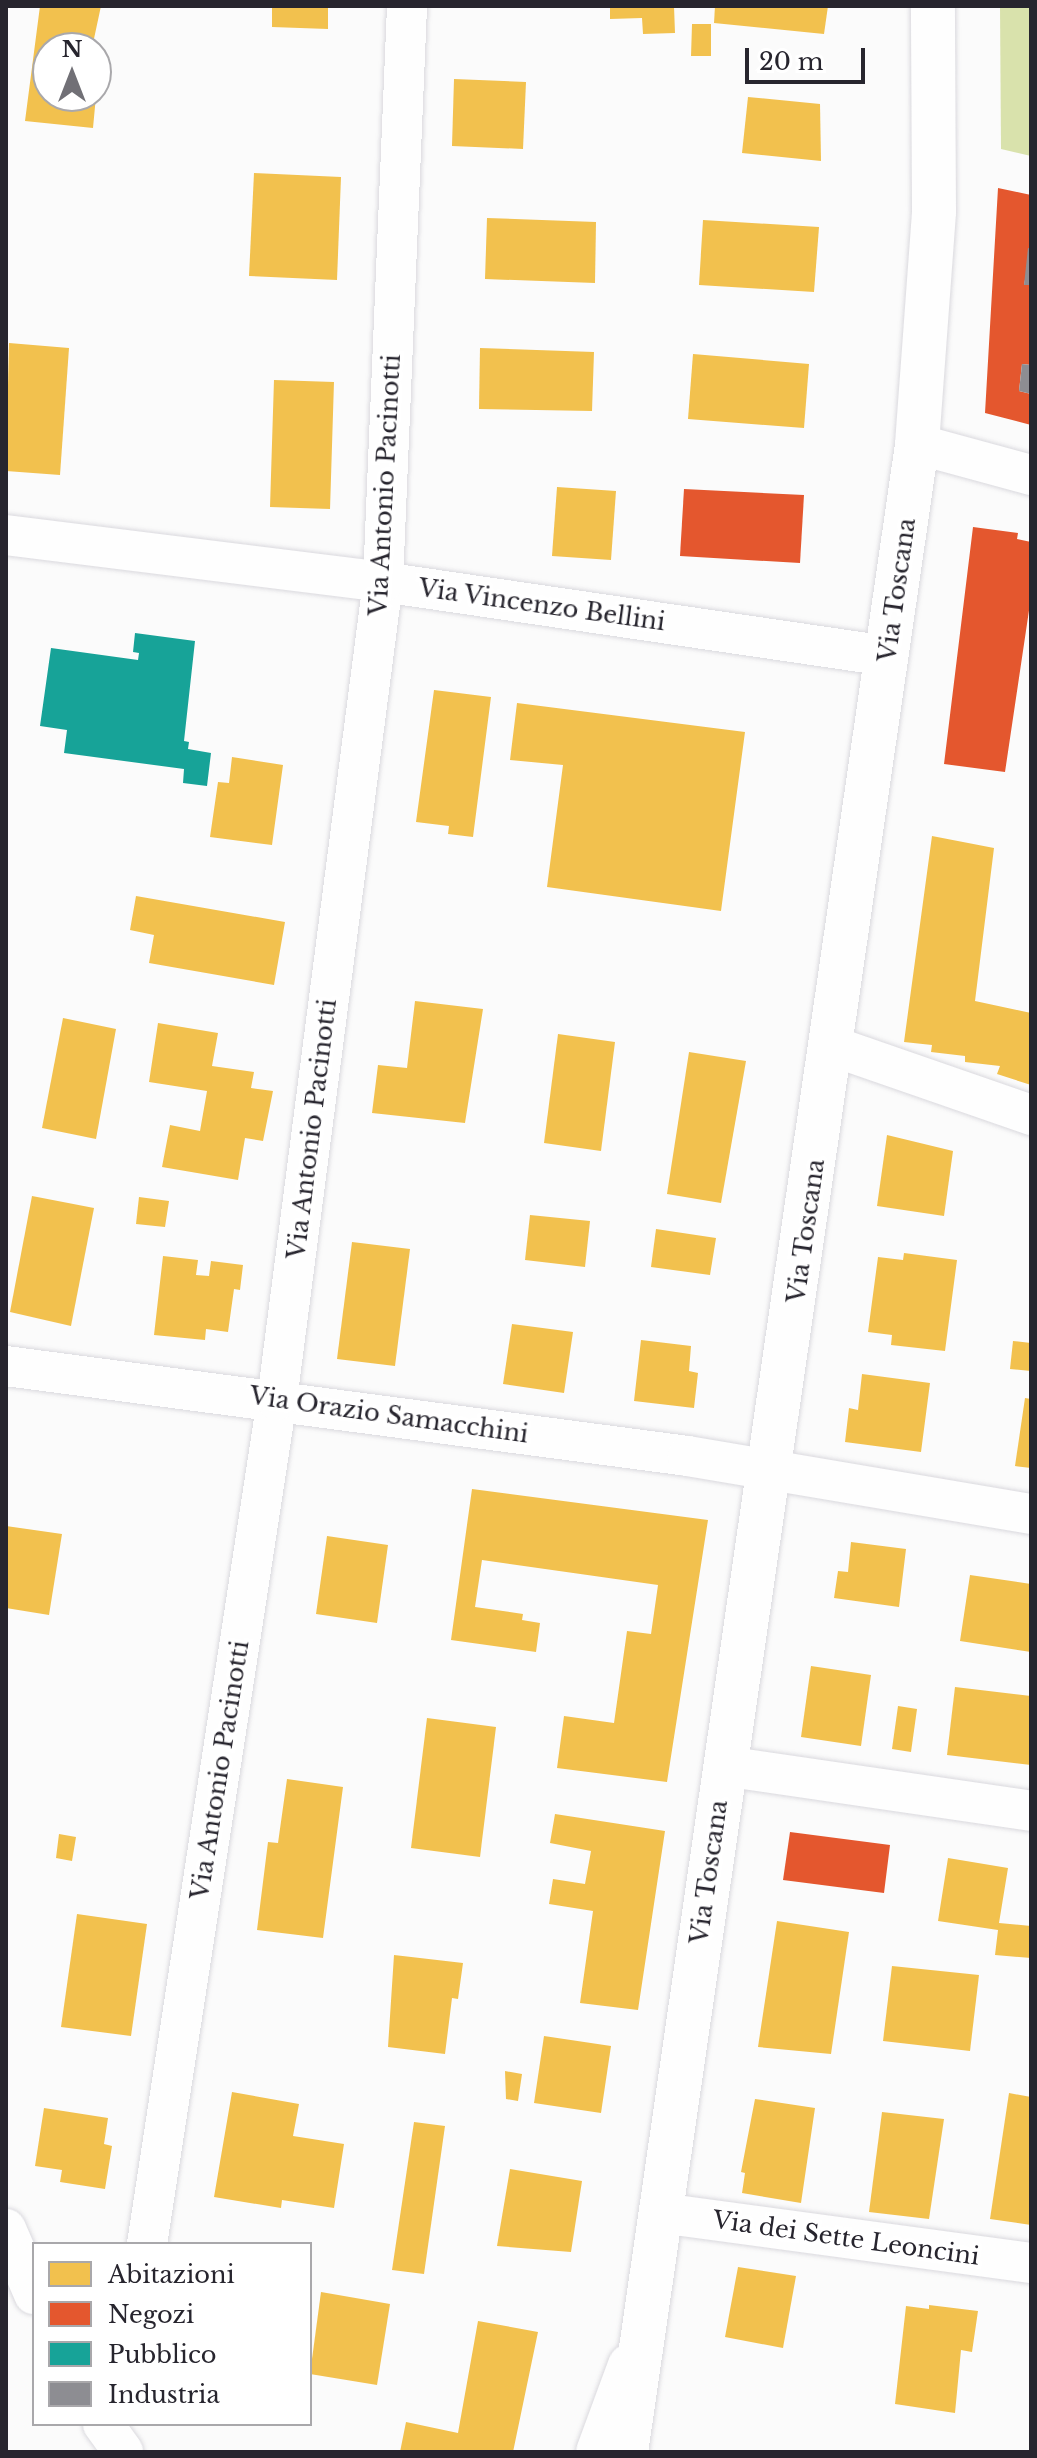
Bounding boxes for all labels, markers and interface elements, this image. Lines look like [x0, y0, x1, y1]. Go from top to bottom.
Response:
north arrow [32, 32, 112, 112]
scale bar [749, 32, 869, 82]
text: N [62, 36, 82, 63]
text: 20 m [759, 47, 824, 76]
street label: Via Antonio Pacinotti [364, 353, 406, 617]
street label: Via Toscana [873, 516, 921, 664]
street label: Via Vincenzo Bellini [416, 573, 668, 637]
street label: Via Antonio Pacinotti [282, 997, 342, 1261]
street label: Via Toscana [782, 1157, 830, 1305]
street label: Via Orazio Samacchini [248, 1381, 530, 1449]
street label: Via Antonio Pacinotti [185, 1638, 255, 1902]
street label: Via Toscana [685, 1798, 733, 1946]
street label: Via dei Sette Leoncini [711, 2205, 981, 2271]
legend [32, 2242, 312, 2426]
text: Abitazioni [108, 2260, 235, 2289]
text: Negozi [108, 2300, 194, 2329]
text: Pubblico [108, 2340, 217, 2369]
text: Industria [108, 2380, 220, 2409]

